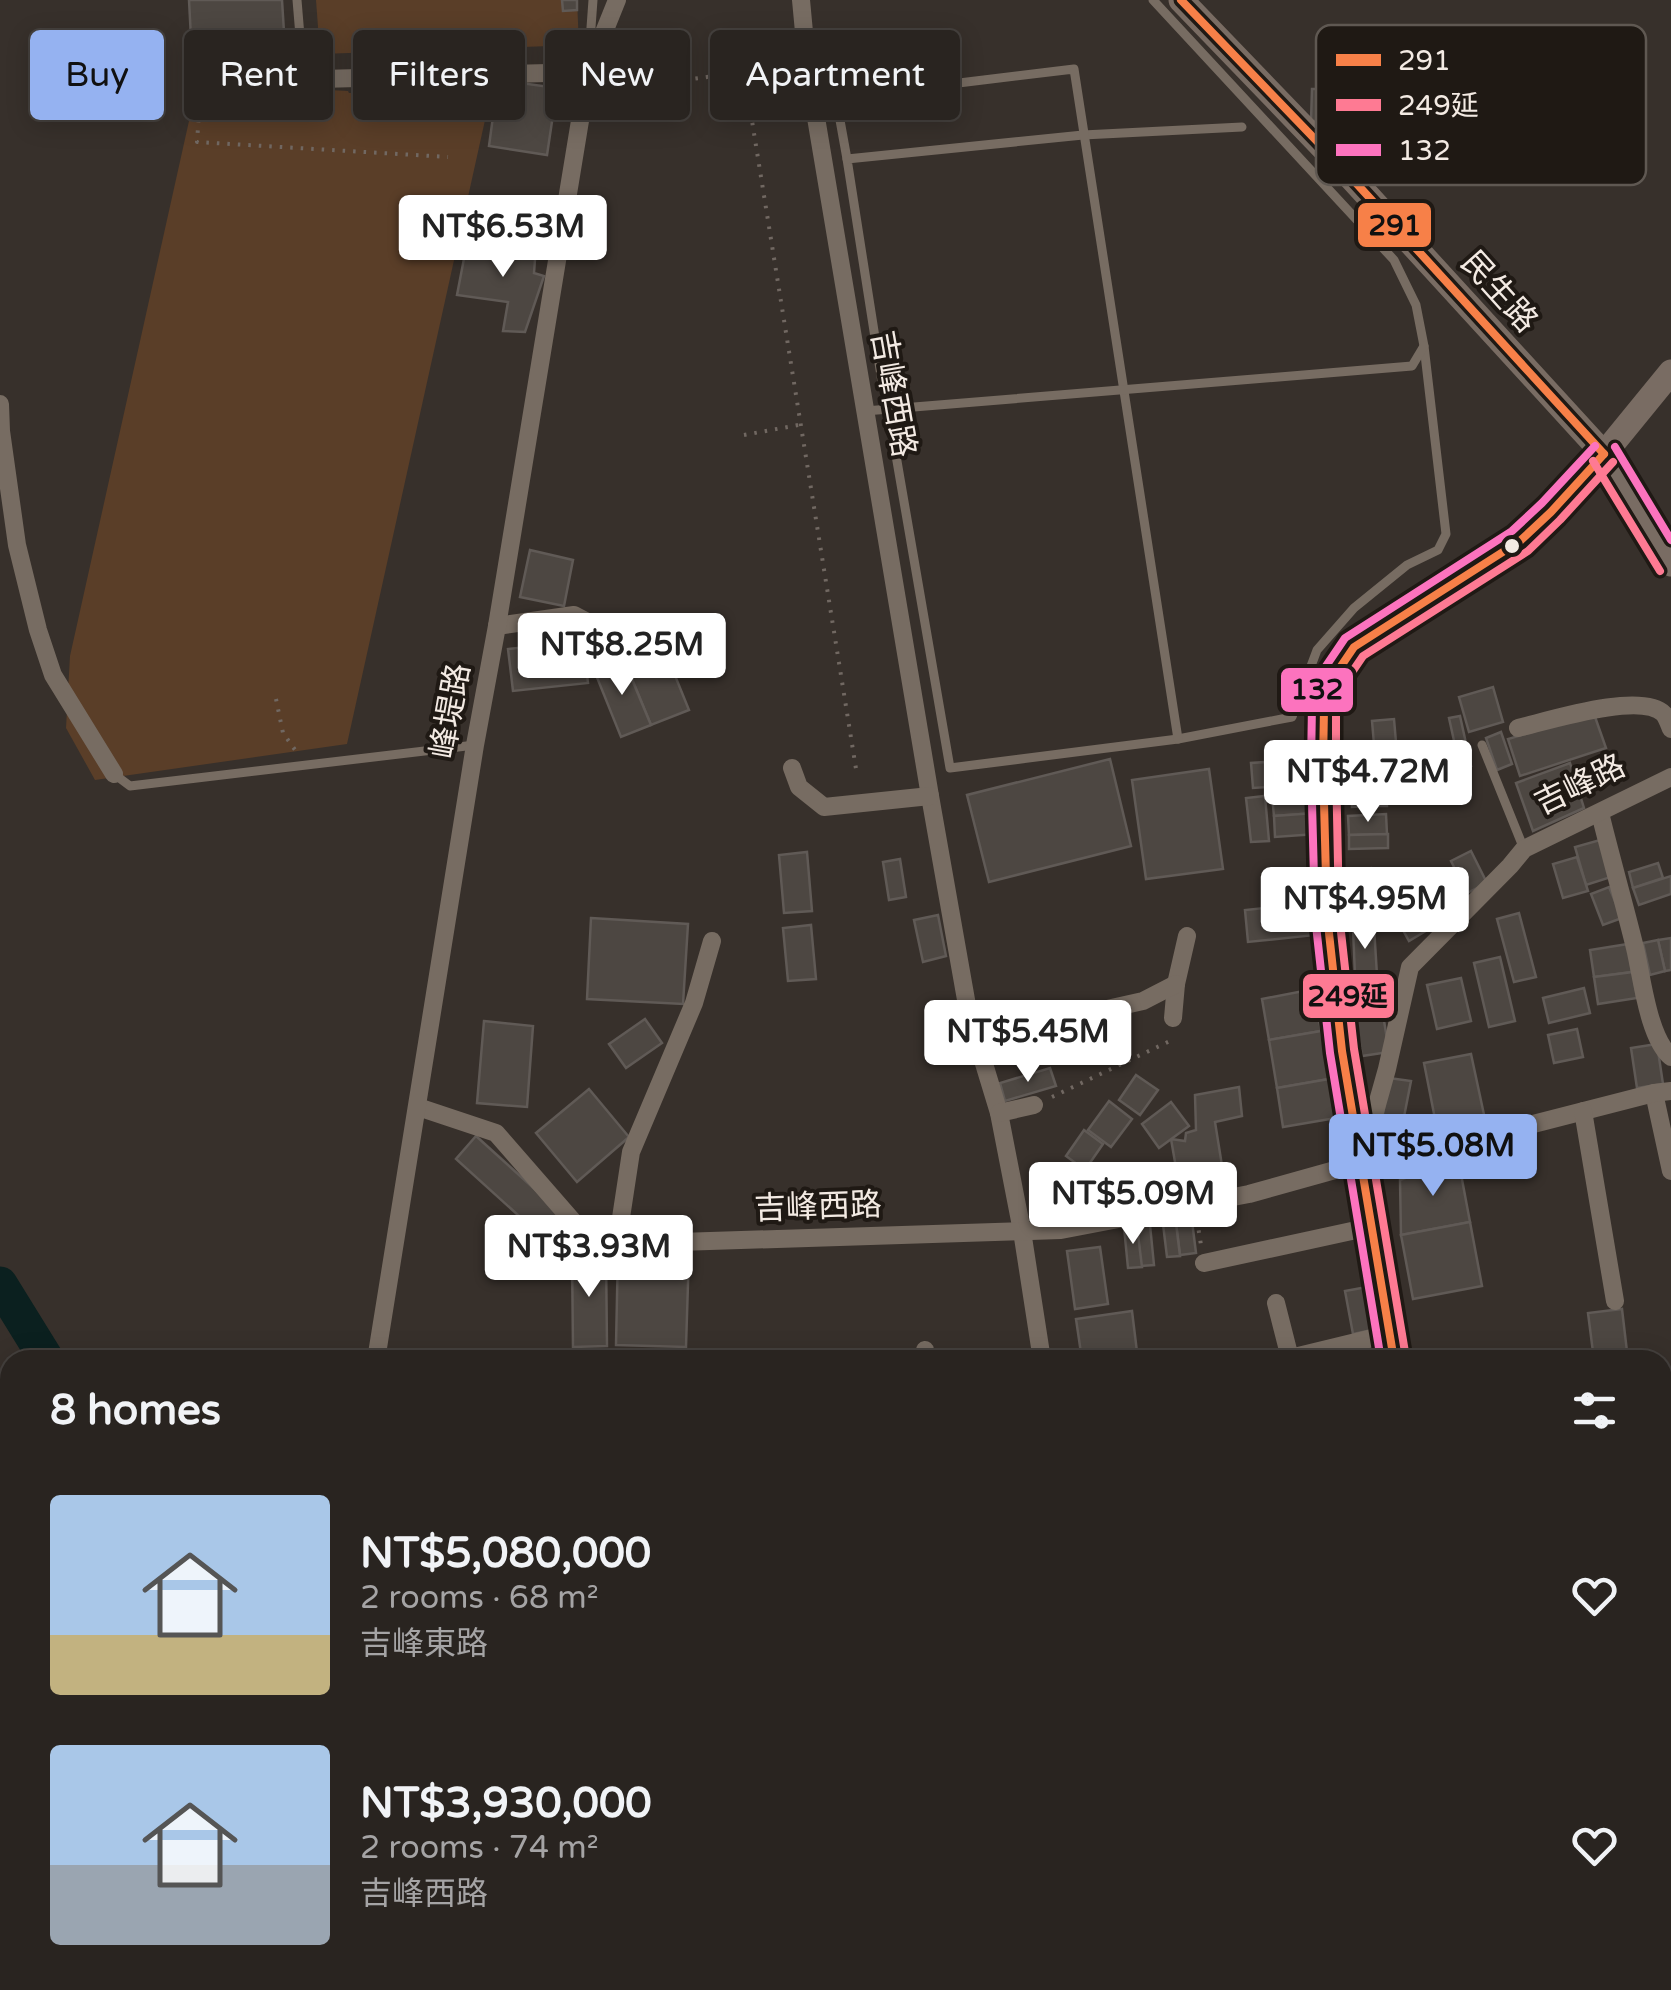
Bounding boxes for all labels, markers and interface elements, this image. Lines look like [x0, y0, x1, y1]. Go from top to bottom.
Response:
legend [1316, 25, 1646, 185]
chip: Buy [30, 30, 164, 120]
chip: Rent [184, 30, 333, 120]
chip: Filters [353, 30, 525, 120]
chip: New [545, 30, 690, 120]
chip: Apartment [710, 30, 960, 120]
text: 291 [1398, 44, 1451, 78]
text: 249延 [1398, 89, 1479, 123]
text: 132 [1398, 134, 1451, 168]
pin: NT$6.53M [400, 195, 606, 280]
line badge: 291 [1356, 201, 1433, 249]
text: NT$6.53M [421, 208, 585, 246]
text: 291 [1369, 209, 1421, 243]
street label: 民生路 [1453, 244, 1545, 340]
street label: 吉峰西路 [863, 328, 923, 460]
unlabelled marker [1502, 536, 1522, 556]
pin: NT$8.25M [519, 613, 725, 698]
text: NT$8.25M [540, 626, 704, 664]
street label: 峰堤路 [424, 660, 478, 762]
line badge: 132 [1279, 666, 1355, 714]
text: 132 [1291, 673, 1343, 707]
pin: NT$4.72M [1265, 740, 1471, 825]
street label: 吉峰路 [1529, 747, 1631, 823]
text: NT$4.72M [1286, 753, 1450, 791]
pin: NT$4.95M [1262, 867, 1468, 952]
text: NT$4.95M [1283, 880, 1447, 918]
line badge: 249延 [1301, 972, 1396, 1020]
text: 249延 [1308, 980, 1388, 1014]
pin: NT$5.45M [925, 1000, 1131, 1085]
text: NT$5.45M [946, 1013, 1110, 1051]
pin: NT$5.08M [1330, 1114, 1536, 1199]
text: NT$5.08M [1351, 1127, 1515, 1165]
pin: NT$5.09M [1030, 1162, 1236, 1247]
text: NT$5.09M [1051, 1175, 1215, 1213]
street label: 吉峰西路 [753, 1186, 883, 1228]
pin: NT$3.93M [486, 1215, 692, 1300]
text: NT$3.93M [507, 1228, 671, 1266]
icon: filters [1567, 1383, 1622, 1438]
text: 8 homes [50, 1385, 221, 1436]
text: NT$5,080,000 [360, 1528, 651, 1579]
icon: home [130, 1535, 250, 1655]
icon: heart [1567, 1568, 1622, 1623]
text: 2 rooms · 68 m² [360, 1579, 599, 1617]
text: 吉峰東路 [360, 1625, 488, 1663]
text: NT$3,930,000 [360, 1778, 652, 1829]
icon: home [130, 1785, 250, 1905]
icon: heart [1567, 1818, 1622, 1873]
text: 2 rooms · 74 m² [360, 1829, 599, 1867]
text: 吉峰西路 [360, 1875, 488, 1913]

